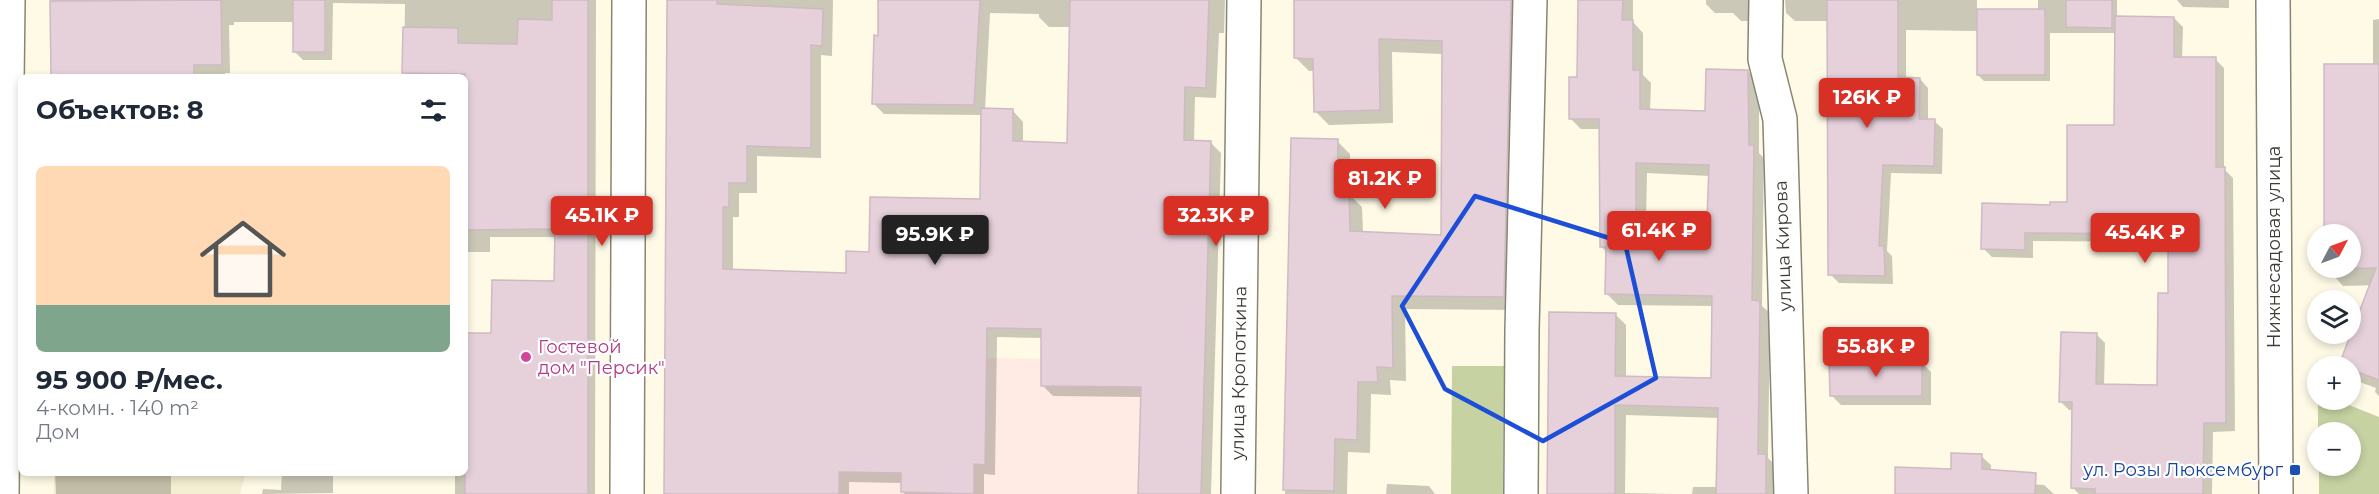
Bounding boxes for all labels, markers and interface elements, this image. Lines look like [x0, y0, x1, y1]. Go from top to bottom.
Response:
pin: 126K ₽ [1818, 78, 1916, 129]
text: 126K ₽ [1833, 85, 1901, 109]
text: Объектов: 8 [36, 94, 204, 126]
icon: filters [417, 94, 450, 127]
street label: Нижнесадовая улица [2263, 146, 2285, 348]
pin: 81.2K ₽ [1330, 159, 1440, 210]
text: 81.2K ₽ [1348, 166, 1422, 190]
street label: улица Кирова [1770, 180, 1796, 313]
pin: 45.1K ₽ [547, 196, 657, 247]
pin: 32.3K ₽ [1161, 196, 1271, 247]
text: 45.1K ₽ [565, 203, 639, 227]
text: 32.3K ₽ [1178, 203, 1255, 227]
icon: home [189, 205, 297, 313]
pin: 61.4K ₽ [1604, 211, 1714, 262]
pin: 45.4K ₽ [2090, 213, 2200, 264]
pin: 95.9K ₽ [880, 215, 990, 266]
text: 61.4K ₽ [1621, 218, 1697, 242]
text: 45.4K ₽ [2105, 220, 2185, 244]
text: 95.9K ₽ [896, 222, 974, 246]
north arrow [2307, 224, 2361, 278]
map controls [2307, 224, 2361, 476]
street label: улица Кропоткина [1226, 286, 1252, 461]
button: layers [2307, 290, 2361, 344]
pin: 55.8K ₽ [1821, 327, 1931, 378]
text: 55.8K ₽ [1837, 334, 1915, 358]
place label: Гостевой дом "Персик" [538, 336, 665, 379]
marker: Гостевой дом "Персик" [519, 350, 533, 364]
button: + [2307, 356, 2361, 410]
text: 95 900 ₽/мес. [36, 364, 223, 396]
text: 4-комн. · 140 m² [36, 396, 199, 420]
text: Дом [36, 420, 80, 444]
button: − [2307, 422, 2361, 476]
place label: ул. Розы Люксембург [2082, 459, 2283, 481]
marker: ул. Розы Люксембург [2288, 463, 2302, 477]

